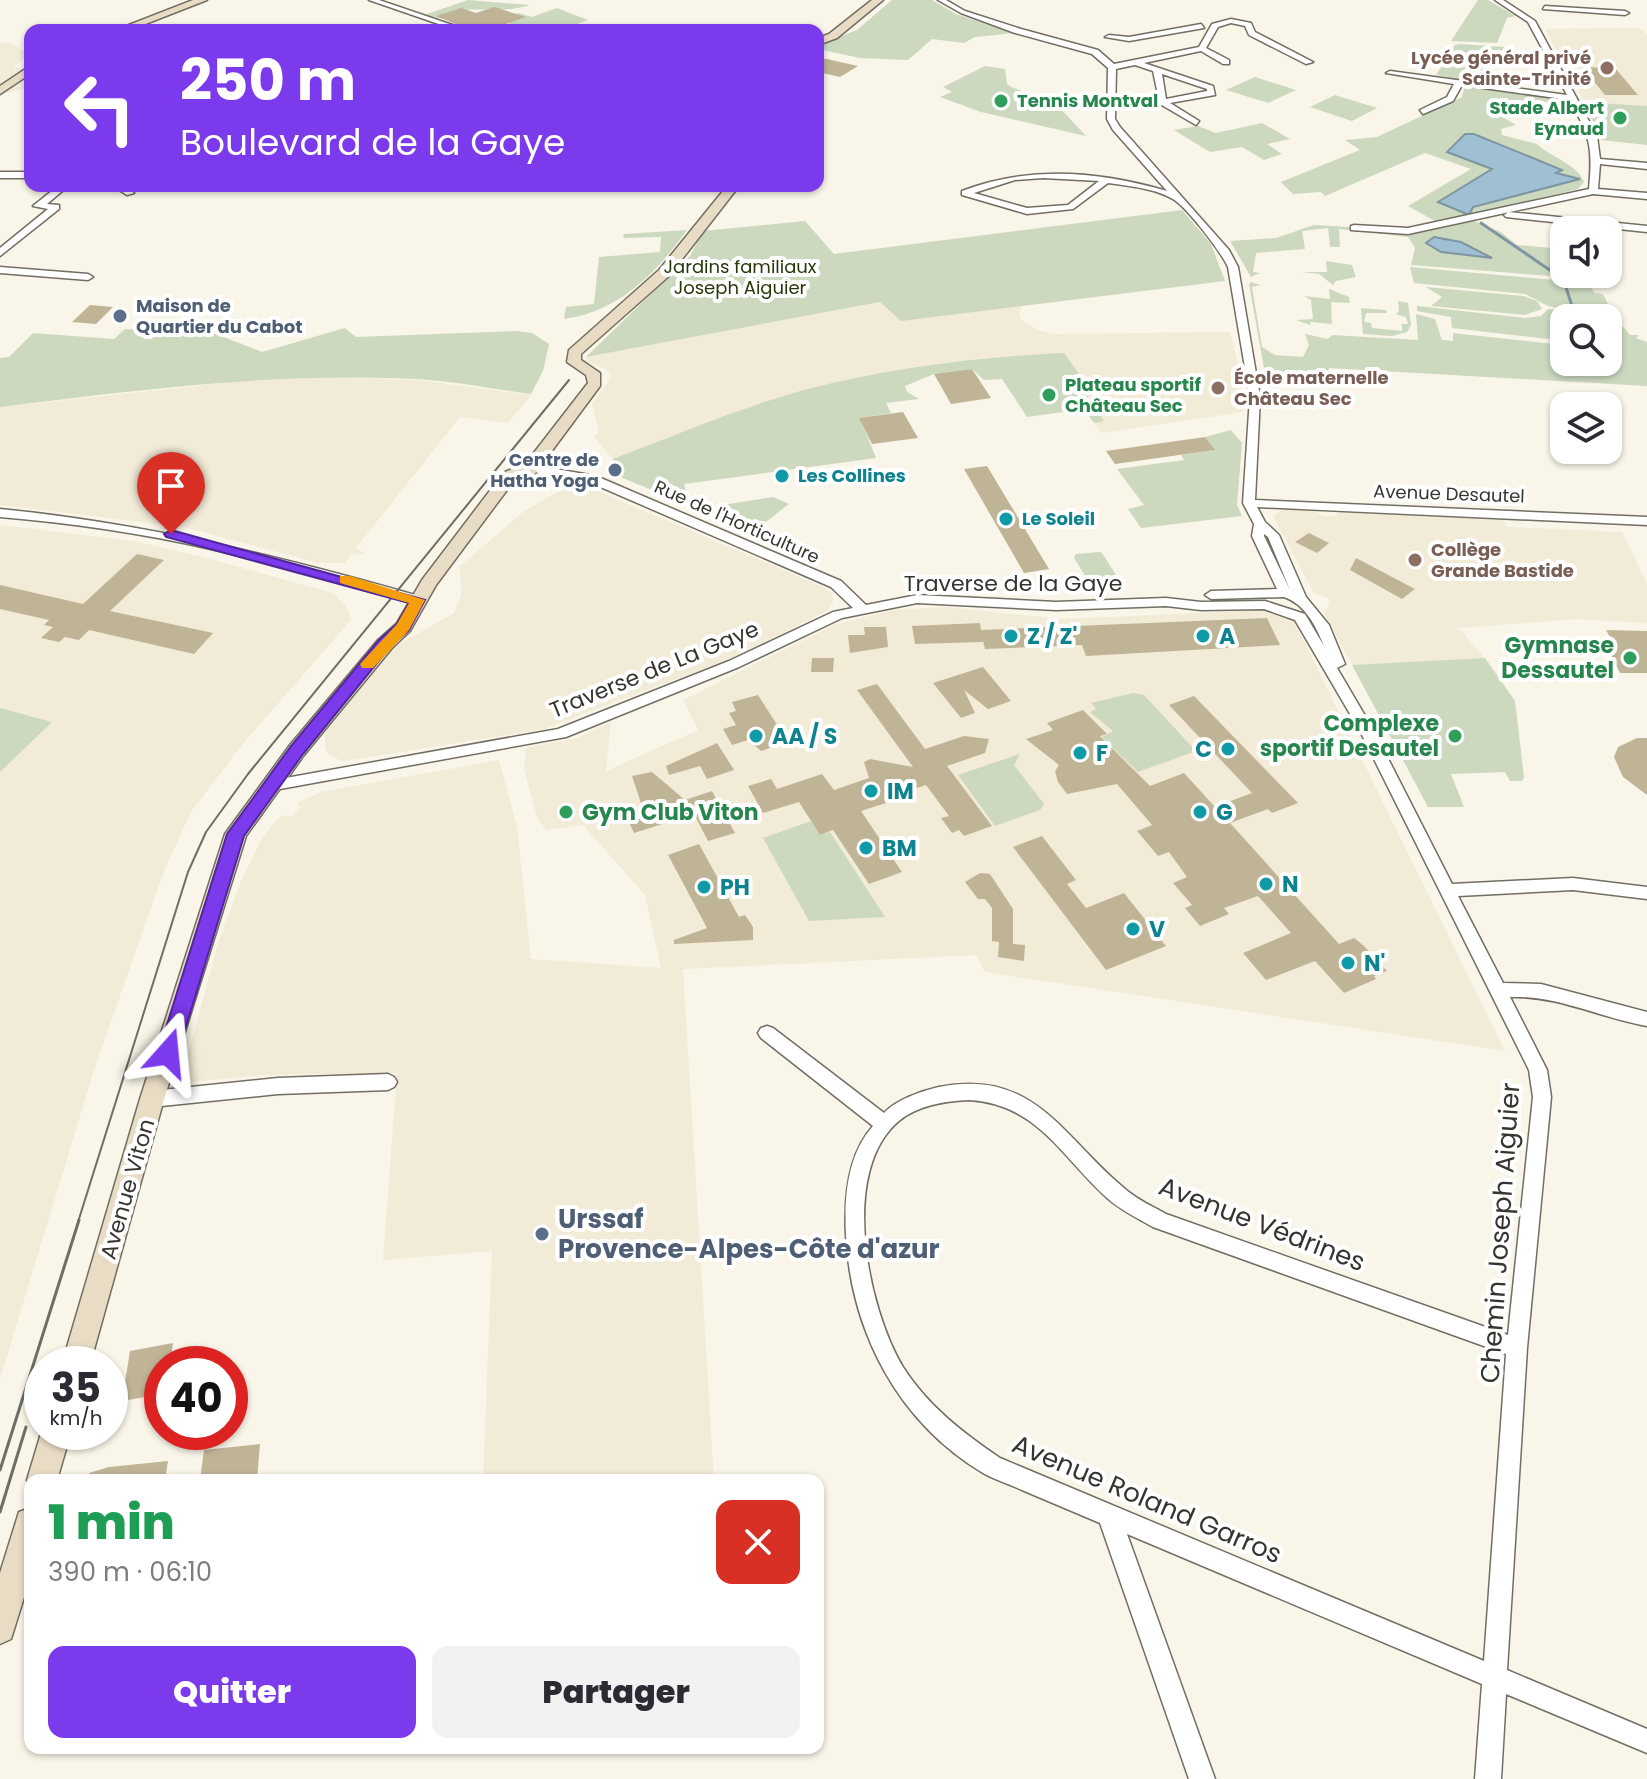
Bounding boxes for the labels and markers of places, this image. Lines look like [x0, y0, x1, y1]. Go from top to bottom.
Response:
place label: Lycée général privé Sainte-Trinité [1411, 45, 1591, 91]
marker: Lycée général privé Sainte-Trinité [1598, 59, 1616, 77]
place label: Tennis Montval [1017, 88, 1158, 113]
marker: Tennis Montval [992, 92, 1010, 110]
place label: Stade Albert Eynaud [1489, 95, 1604, 141]
marker: Stade Albert Eynaud [1611, 109, 1629, 127]
place label: Maison de Quartier du Cabot [136, 293, 303, 339]
marker: Maison de Quartier du Cabot [111, 307, 129, 325]
place label: École maternelle Château Sec [1234, 365, 1389, 411]
place label: Plateau sportif Château Sec [1065, 372, 1201, 418]
marker: École maternelle Château Sec [1209, 379, 1227, 397]
marker: Plateau sportif Château Sec [1040, 386, 1058, 404]
place label: Centre de Hatha Yoga [490, 447, 599, 493]
pin [137, 452, 205, 534]
marker: Centre de Hatha Yoga [606, 461, 624, 479]
place label: Les Collines [798, 463, 906, 488]
marker: Les Collines [773, 467, 791, 485]
place label: Le Soleil [1022, 506, 1095, 531]
marker: Le Soleil [997, 510, 1015, 528]
place label: Collège Grande Bastide [1431, 537, 1574, 583]
marker: Collège Grande Bastide [1406, 551, 1424, 569]
place label: Z / Z' [1027, 621, 1077, 652]
place label: A [1219, 621, 1235, 652]
marker: Z / Z' [1002, 627, 1020, 645]
marker: A [1194, 627, 1212, 645]
place label: Gymnase Dessautel [1501, 630, 1614, 686]
marker: Gymnase Dessautel [1621, 649, 1639, 667]
place label: Complexe sportif Desautel [1260, 708, 1439, 764]
place label: AA / S [772, 721, 837, 752]
marker: AA / S [747, 727, 765, 745]
marker: Complexe sportif Desautel [1446, 727, 1464, 745]
place label: C [1195, 734, 1212, 765]
place label: F [1096, 738, 1108, 769]
marker: C [1219, 740, 1237, 758]
marker: F [1071, 744, 1089, 762]
place label: IM [887, 776, 914, 807]
marker: IM [862, 782, 880, 800]
place label: Gym Club Viton [582, 797, 759, 828]
place label: G [1216, 797, 1233, 828]
marker: Gym Club Viton [557, 803, 575, 821]
marker: G [1191, 803, 1209, 821]
place label: BM [882, 833, 917, 864]
marker: BM [857, 839, 875, 857]
place label: N [1282, 869, 1299, 900]
place label: PH [720, 872, 750, 903]
marker: N [1257, 875, 1275, 893]
marker: PH [695, 878, 713, 896]
place label: V [1149, 914, 1165, 945]
marker: V [1124, 920, 1142, 938]
place label: N' [1364, 948, 1385, 979]
marker: N' [1339, 954, 1357, 972]
place label: Urssaf Provence-Alpes-Côte d'azur [558, 1201, 940, 1267]
marker: Urssaf Provence-Alpes-Côte d'azur [533, 1225, 551, 1243]

